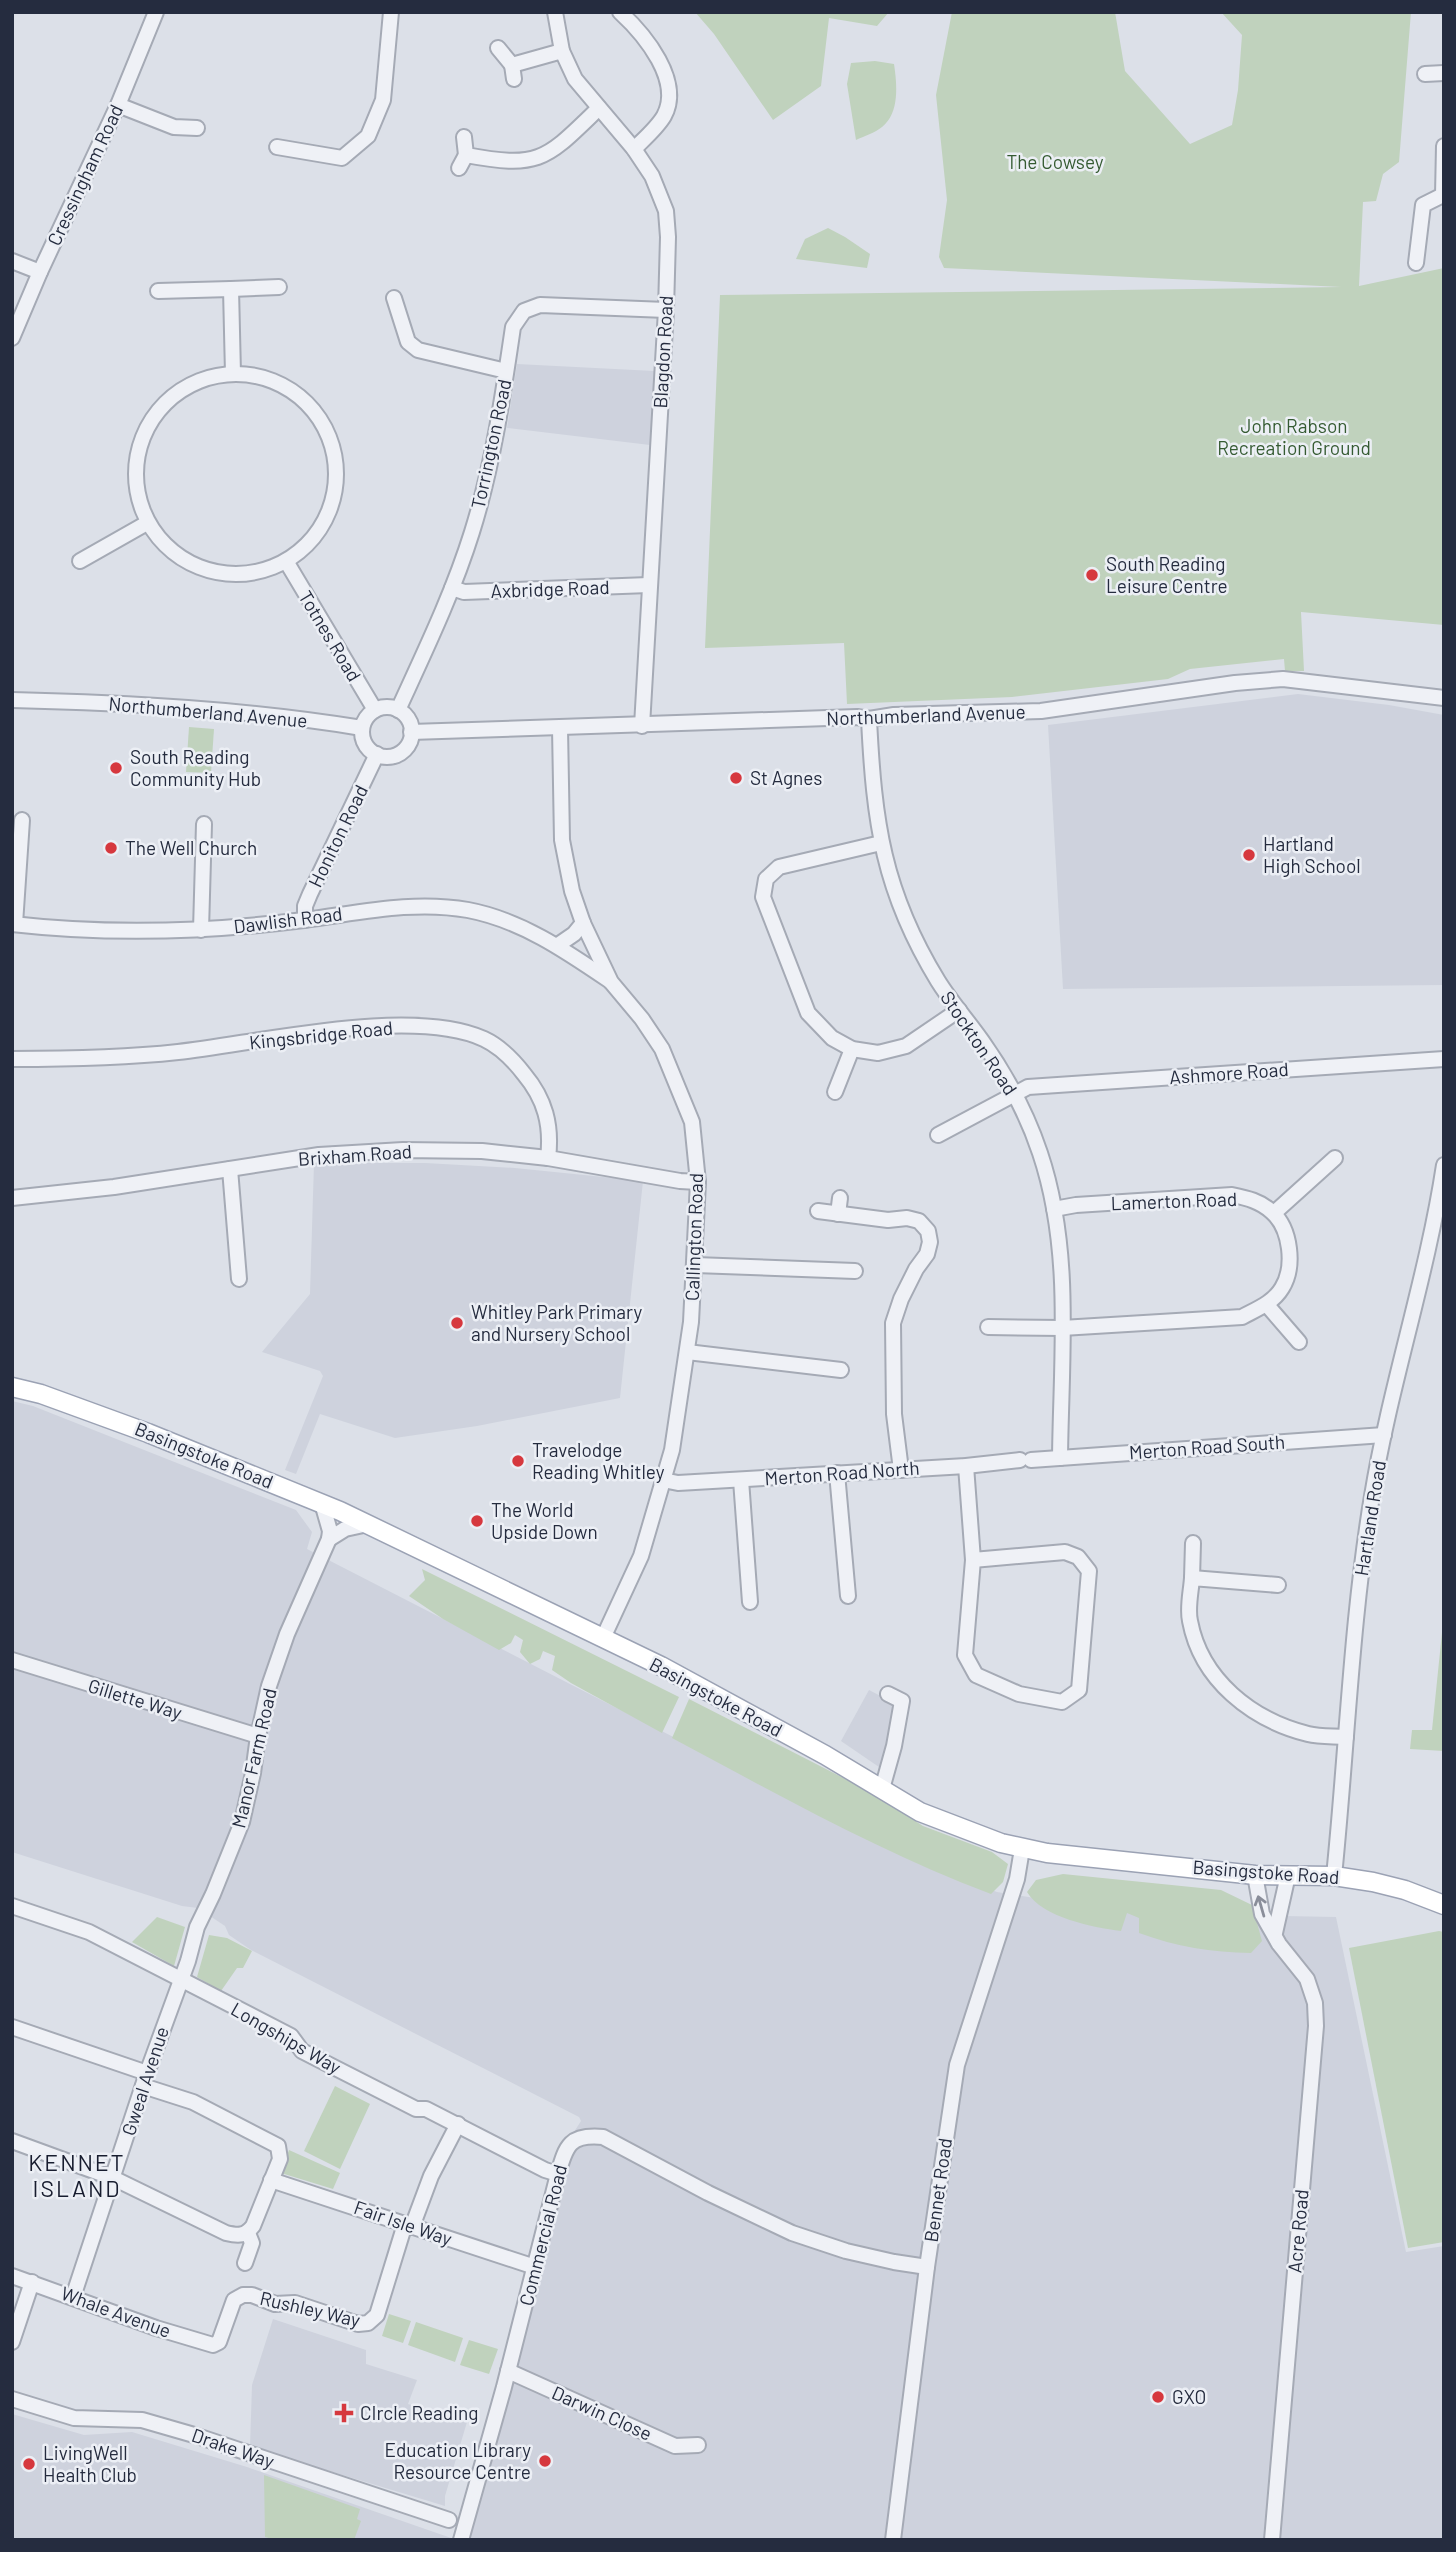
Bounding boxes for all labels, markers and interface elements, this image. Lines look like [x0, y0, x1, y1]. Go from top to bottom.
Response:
street label: Cressingham Road [42, 101, 127, 249]
park label: The Cowsey [1006, 150, 1104, 173]
street label: Blagdon Road [648, 295, 677, 409]
street label: Torrington Road [466, 377, 515, 511]
park label: John Rabson Recreation Ground [1217, 414, 1371, 459]
place label: South Reading Leisure Centre [1106, 552, 1228, 597]
marker: South Reading Leisure Centre [1084, 567, 1100, 583]
street label: Axbridge Road [490, 575, 610, 602]
street label: Totnes Road [294, 586, 366, 685]
street label: Northumberland Avenue [108, 691, 308, 732]
street label: Northumberland Avenue [826, 700, 1026, 729]
place label: South Reading Community Hub [130, 745, 261, 790]
marker: South Reading Community Hub [108, 760, 124, 776]
place label: St Agnes [750, 766, 822, 789]
marker: St Agnes [728, 770, 744, 786]
street label: Honiton Road [303, 781, 372, 891]
place label: Hartland High School [1263, 832, 1361, 877]
place label: The Well Church [125, 836, 257, 859]
marker: The Well Church [103, 840, 119, 856]
marker: Hartland High School [1241, 847, 1257, 863]
street label: Dawlish Road [232, 901, 344, 938]
street label: Stockton Road [936, 986, 1023, 1099]
street label: Kingsbridge Road [248, 1016, 394, 1053]
street label: Ashmore Road [1169, 1057, 1289, 1088]
street label: Brixham Road [297, 1139, 413, 1170]
street label: Callington Road [680, 1173, 707, 1301]
street label: Lamerton Road [1110, 1187, 1238, 1214]
place label: Whitley Park Primary and Nursery School [471, 1300, 643, 1345]
marker: Whitley Park Primary and Nursery School [449, 1315, 465, 1331]
street label: Basingstoke Road [132, 1416, 277, 1493]
street label: Merton Road South [1128, 1430, 1286, 1463]
place label: Travelodge Reading Whitley [532, 1438, 665, 1483]
marker: Travelodge Reading Whitley [510, 1453, 526, 1469]
street label: Merton Road North [764, 1456, 920, 1489]
street label: Hartland Road [1349, 1459, 1390, 1577]
place label: The World Upside Down [491, 1498, 598, 1543]
marker: The World Upside Down [469, 1513, 485, 1529]
street label: Basingstoke Road [646, 1652, 787, 1741]
street label: Gillette Way [85, 1673, 185, 1724]
street label: Manor Farm Road [226, 1686, 281, 1830]
street label: Basingstoke Road [1192, 1855, 1340, 1888]
one-way arrow [1254, 1895, 1267, 1917]
street label: Longships Way [227, 1997, 346, 2078]
street label: Gweal Avenue [116, 2023, 173, 2138]
street label: Bennet Road [919, 2136, 956, 2244]
district label: KENNET ISLAND [28, 2148, 126, 2202]
street label: Commercial Road [514, 2162, 571, 2308]
street label: Acre Road [1282, 2188, 1313, 2274]
street label: Fair Isle Way [351, 2195, 455, 2250]
street label: Whale Avenue [58, 2281, 174, 2342]
street label: Rushley Way [258, 2286, 363, 2331]
street label: Darwin Close [549, 2380, 656, 2445]
place label: GXO [1172, 2385, 1206, 2408]
marker: GXO [1150, 2389, 1166, 2405]
place label: CIrcle Reading [360, 2401, 478, 2424]
marker: CIrcle Reading [334, 2403, 354, 2423]
street label: Drake Way [189, 2423, 278, 2472]
place label: Education Library Resource Centre [384, 2438, 531, 2483]
place label: LivingWell Health Club [43, 2441, 137, 2486]
marker: Education Library Resource Centre [537, 2453, 553, 2469]
marker: LivingWell Health Club [21, 2456, 37, 2472]

